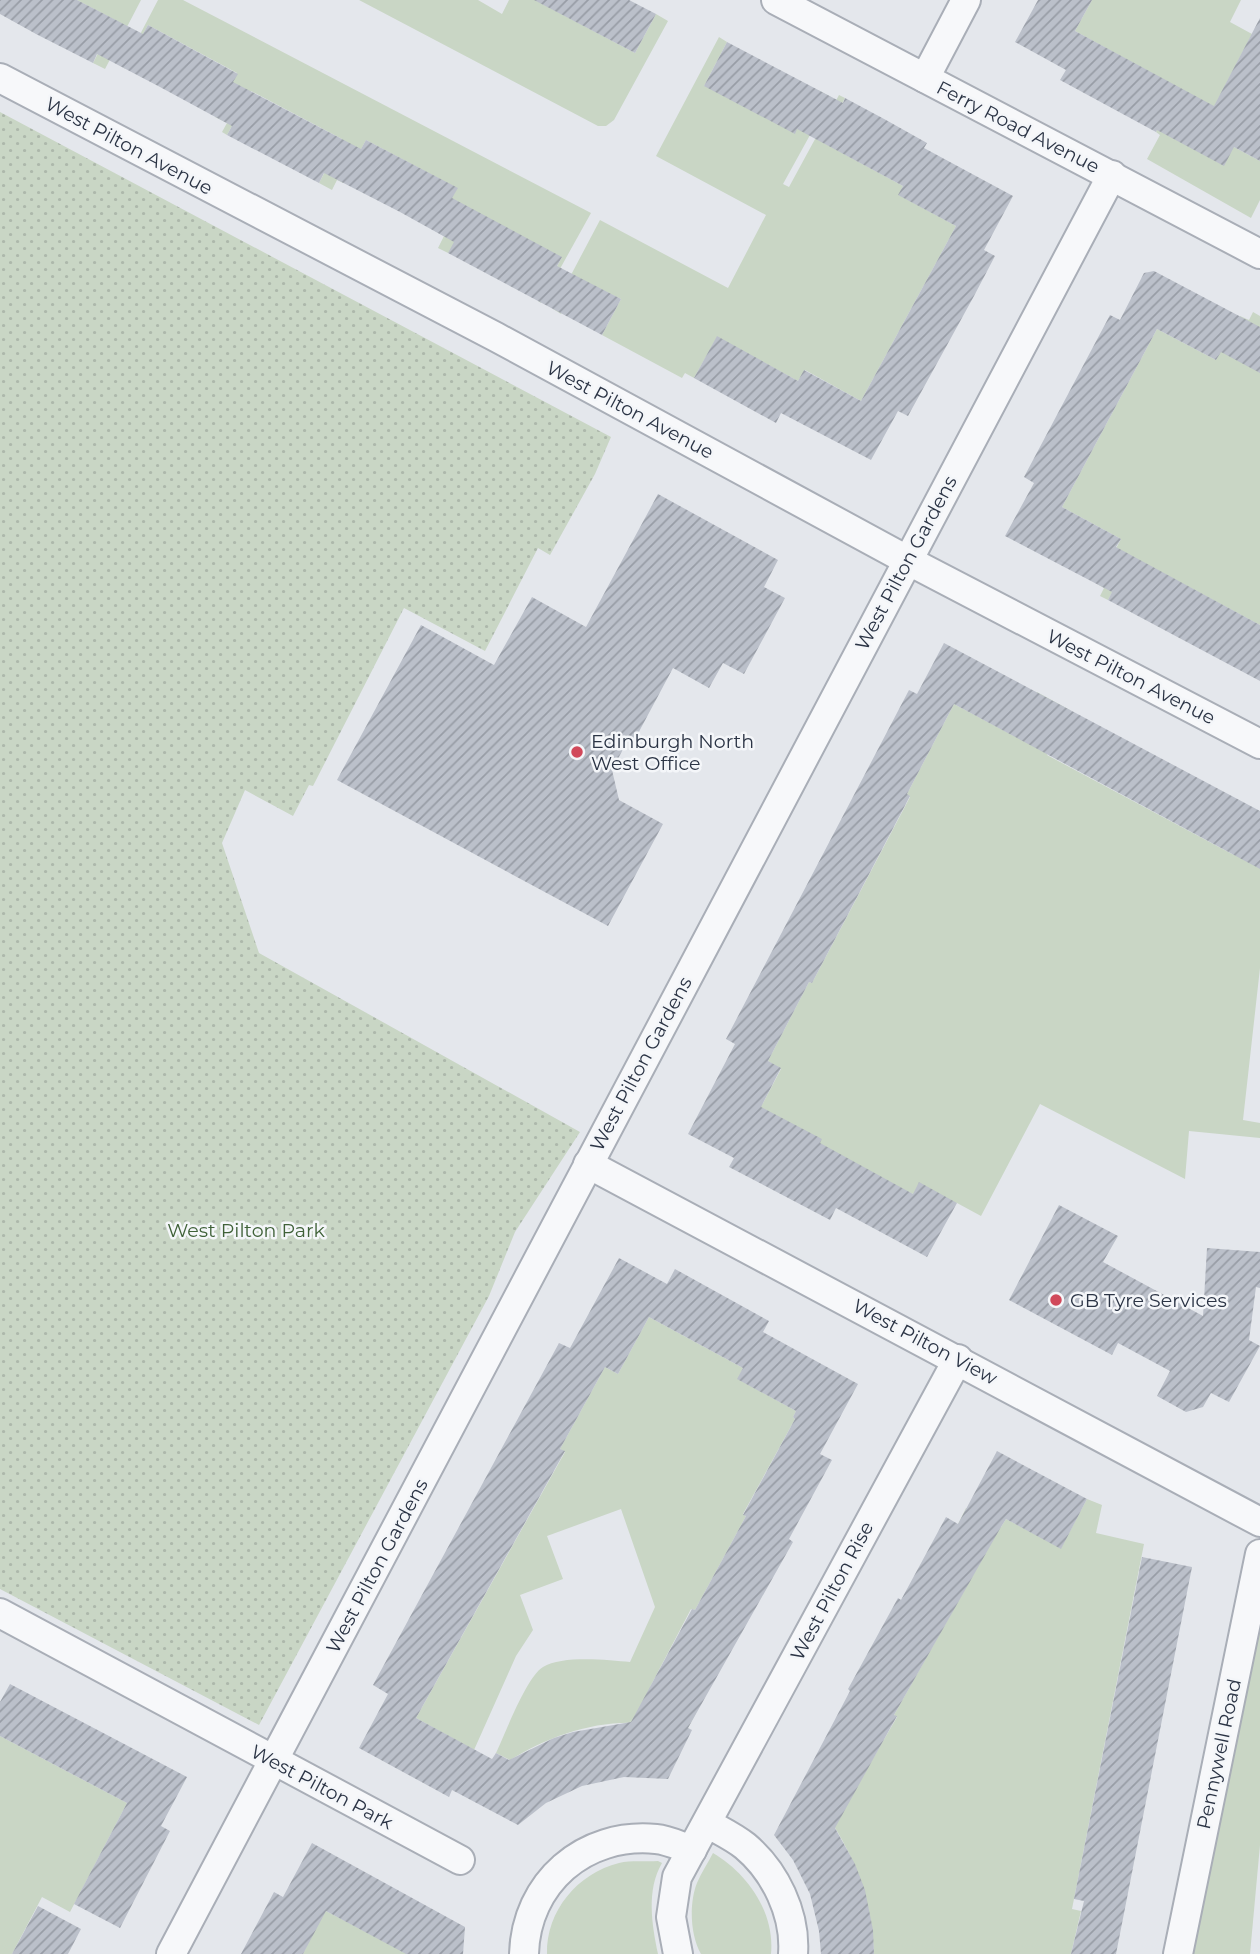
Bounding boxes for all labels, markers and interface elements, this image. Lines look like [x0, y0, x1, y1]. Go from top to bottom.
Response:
street label: Ferry Road Avenue [933, 76, 1103, 178]
street label: West Pilton Avenue [41, 92, 217, 200]
street label: West Pilton Avenue [542, 356, 718, 464]
street label: West Pilton Gardens [850, 472, 962, 654]
street label: West Pilton Avenue [1043, 625, 1219, 729]
place label: Edinburgh North West Office [591, 730, 754, 775]
marker: Edinburgh North West Office [569, 744, 585, 760]
street label: West Pilton Gardens [585, 973, 697, 1155]
park label: West Pilton Park [167, 1219, 325, 1242]
place label: GB Tyre Services [1070, 1289, 1227, 1312]
marker: GB Tyre Services [1048, 1292, 1064, 1308]
street label: West Pilton View [849, 1294, 1001, 1390]
street label: West Pilton Gardens [321, 1475, 433, 1657]
street label: West Pilton Rise [786, 1518, 878, 1664]
street label: Pennywell Road [1192, 1677, 1246, 1831]
street label: West Pilton Park [247, 1740, 398, 1834]

